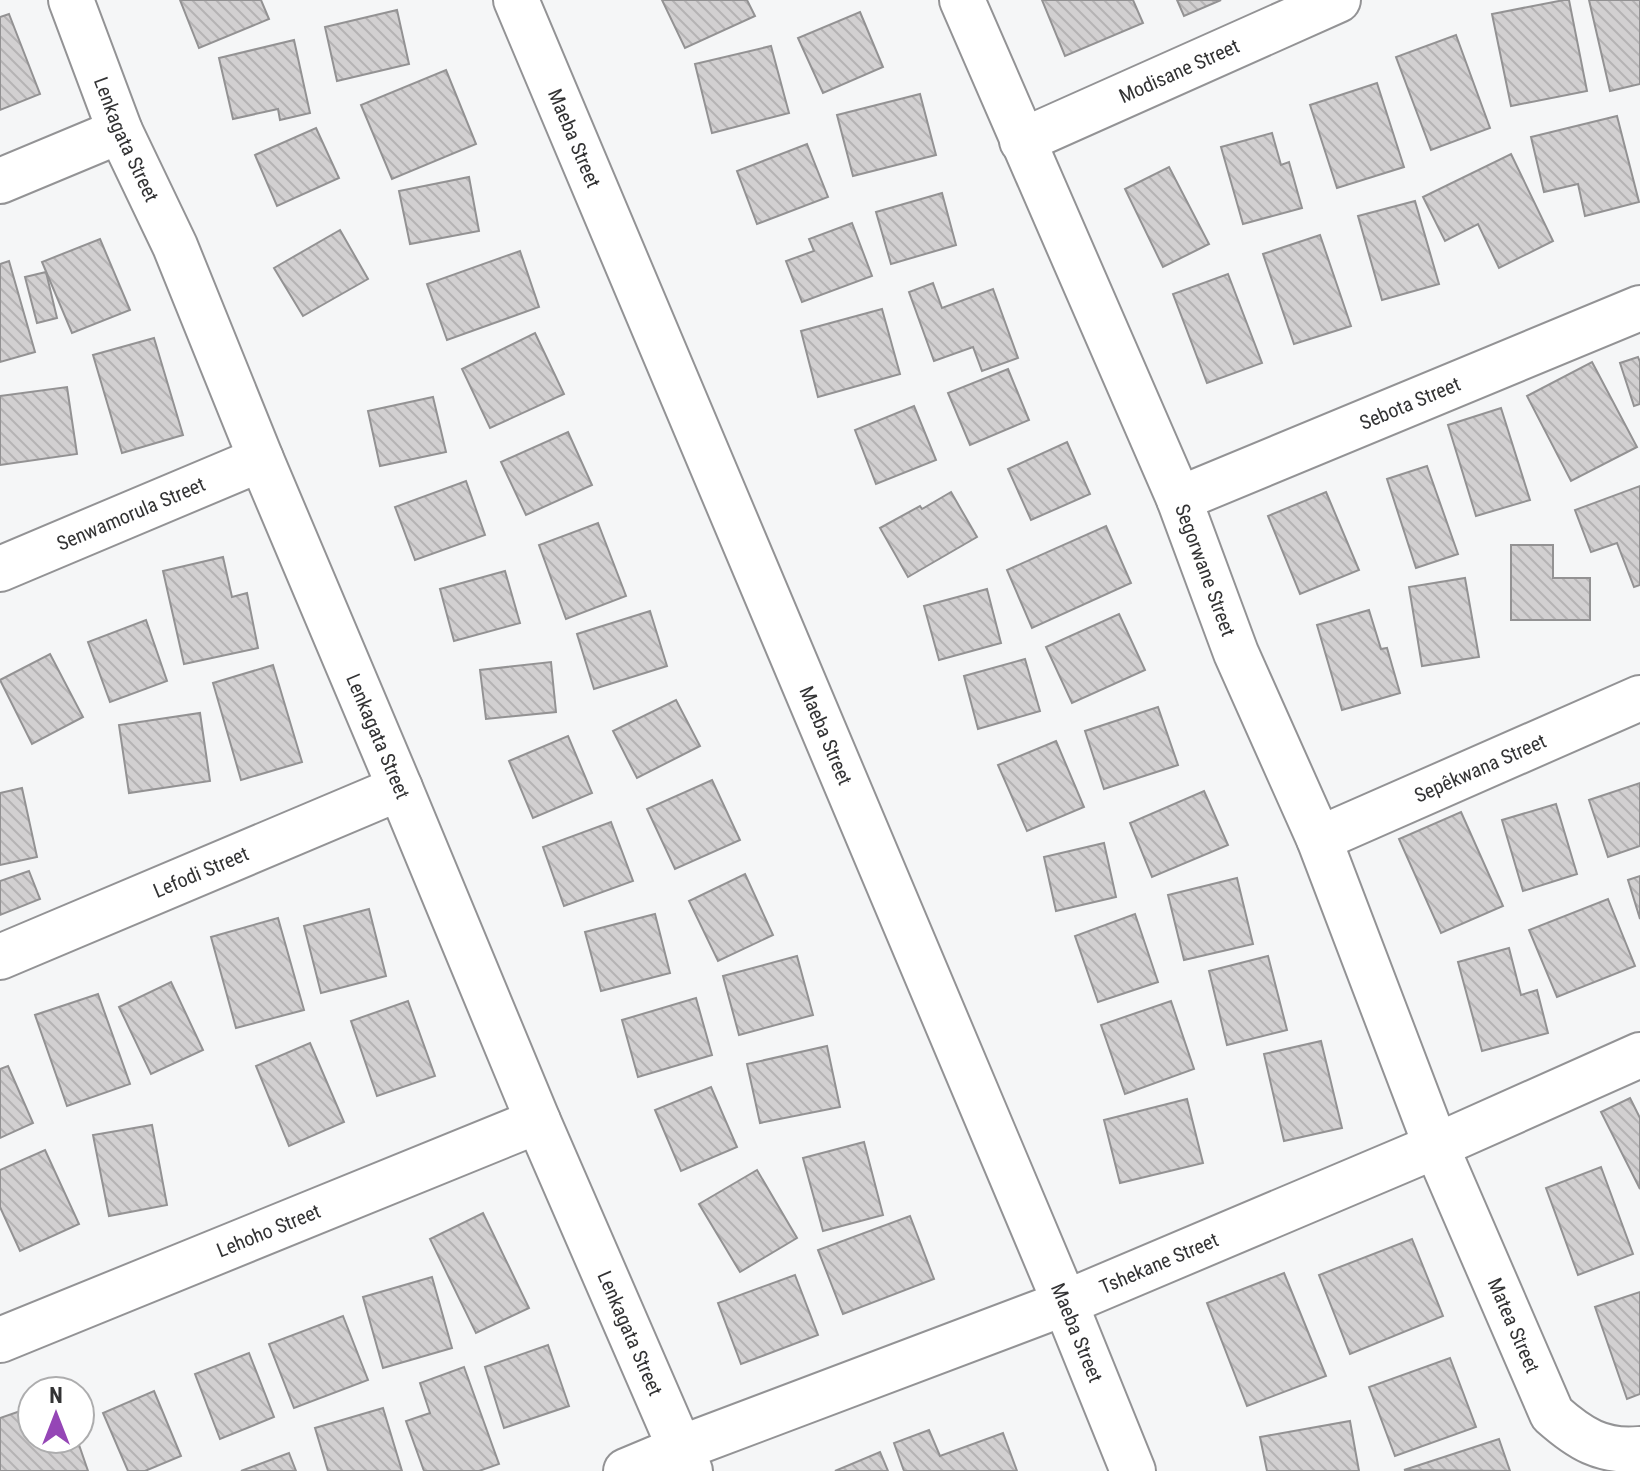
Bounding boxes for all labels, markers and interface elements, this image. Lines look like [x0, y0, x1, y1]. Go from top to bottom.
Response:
street label: Modisane Street [1115, 34, 1243, 108]
street label: Lenkagata Street [89, 74, 164, 206]
street label: Maeba Street [543, 85, 606, 191]
street label: Sebota Street [1356, 372, 1464, 435]
street label: Senwamorula Street [53, 472, 209, 556]
street label: Segorwane Street [1170, 501, 1241, 640]
street label: Lenkagata Street [341, 670, 415, 802]
street label: Maeba Street [794, 682, 857, 789]
street label: Sepêkwana Street [1411, 729, 1550, 808]
street label: Lefodi Street [150, 841, 252, 903]
street label: Lehoho Street [213, 1199, 324, 1262]
street label: Tshekane Street [1096, 1228, 1222, 1299]
street label: Lenkagata Street [593, 1267, 668, 1399]
street label: Matea Street [1483, 1274, 1545, 1377]
street label: Maeba Street [1046, 1279, 1108, 1386]
north arrow [16, 1375, 96, 1455]
text: N [49, 1383, 63, 1408]

